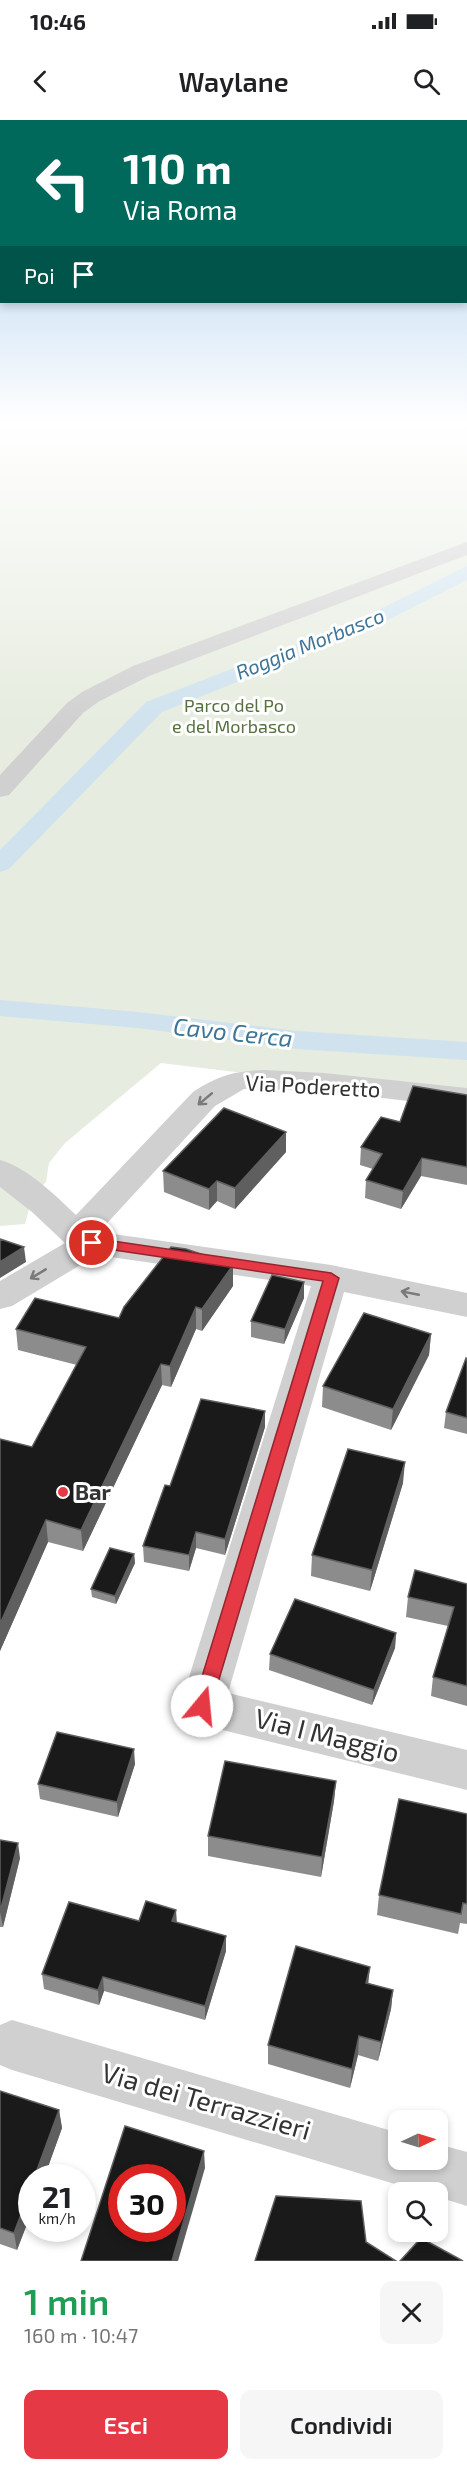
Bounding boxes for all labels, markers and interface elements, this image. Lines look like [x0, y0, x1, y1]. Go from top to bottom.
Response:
text: 10:46 [30, 8, 86, 34]
icon: back [24, 65, 57, 98]
text: Waylane [178, 65, 289, 97]
icon: search [410, 65, 443, 98]
text: 110 m [123, 142, 232, 192]
icon: left [24, 144, 102, 222]
text: Via Roma [123, 193, 237, 225]
icon: arrive [67, 258, 100, 291]
text: Poi [24, 262, 55, 288]
water label: Roggia Morbasco [232, 602, 387, 684]
park label: Parco del Po e del Morbasco [172, 694, 296, 737]
water label: Cavo Cerca [172, 1011, 294, 1052]
street label: Via Poderetto [245, 1068, 381, 1102]
one-way arrow [197, 1093, 213, 1106]
pin [66, 1217, 117, 1268]
icon: arrive [75, 1226, 108, 1259]
one-way arrow [30, 1269, 47, 1281]
one-way arrow [400, 1287, 420, 1298]
place label: Bar [75, 1478, 112, 1504]
marker: Bar [56, 1485, 70, 1499]
position arrow [170, 1674, 234, 1738]
street label: Via I Maggio [252, 1701, 403, 1768]
street label: Via dei Terrazzieri [98, 2055, 315, 2145]
north arrow [388, 2110, 448, 2170]
map controls [388, 2110, 448, 2242]
speed limit sign: 30 [108, 2164, 186, 2242]
text: 21 [42, 2178, 72, 2214]
button: search [388, 2182, 448, 2242]
text: km/h [38, 2209, 76, 2227]
text: 1 min [24, 2279, 109, 2322]
button: close [380, 2281, 443, 2344]
text: 160 m · 10:47 [24, 2323, 138, 2347]
button: Esci [24, 2390, 228, 2459]
button: Condividi [240, 2390, 443, 2459]

